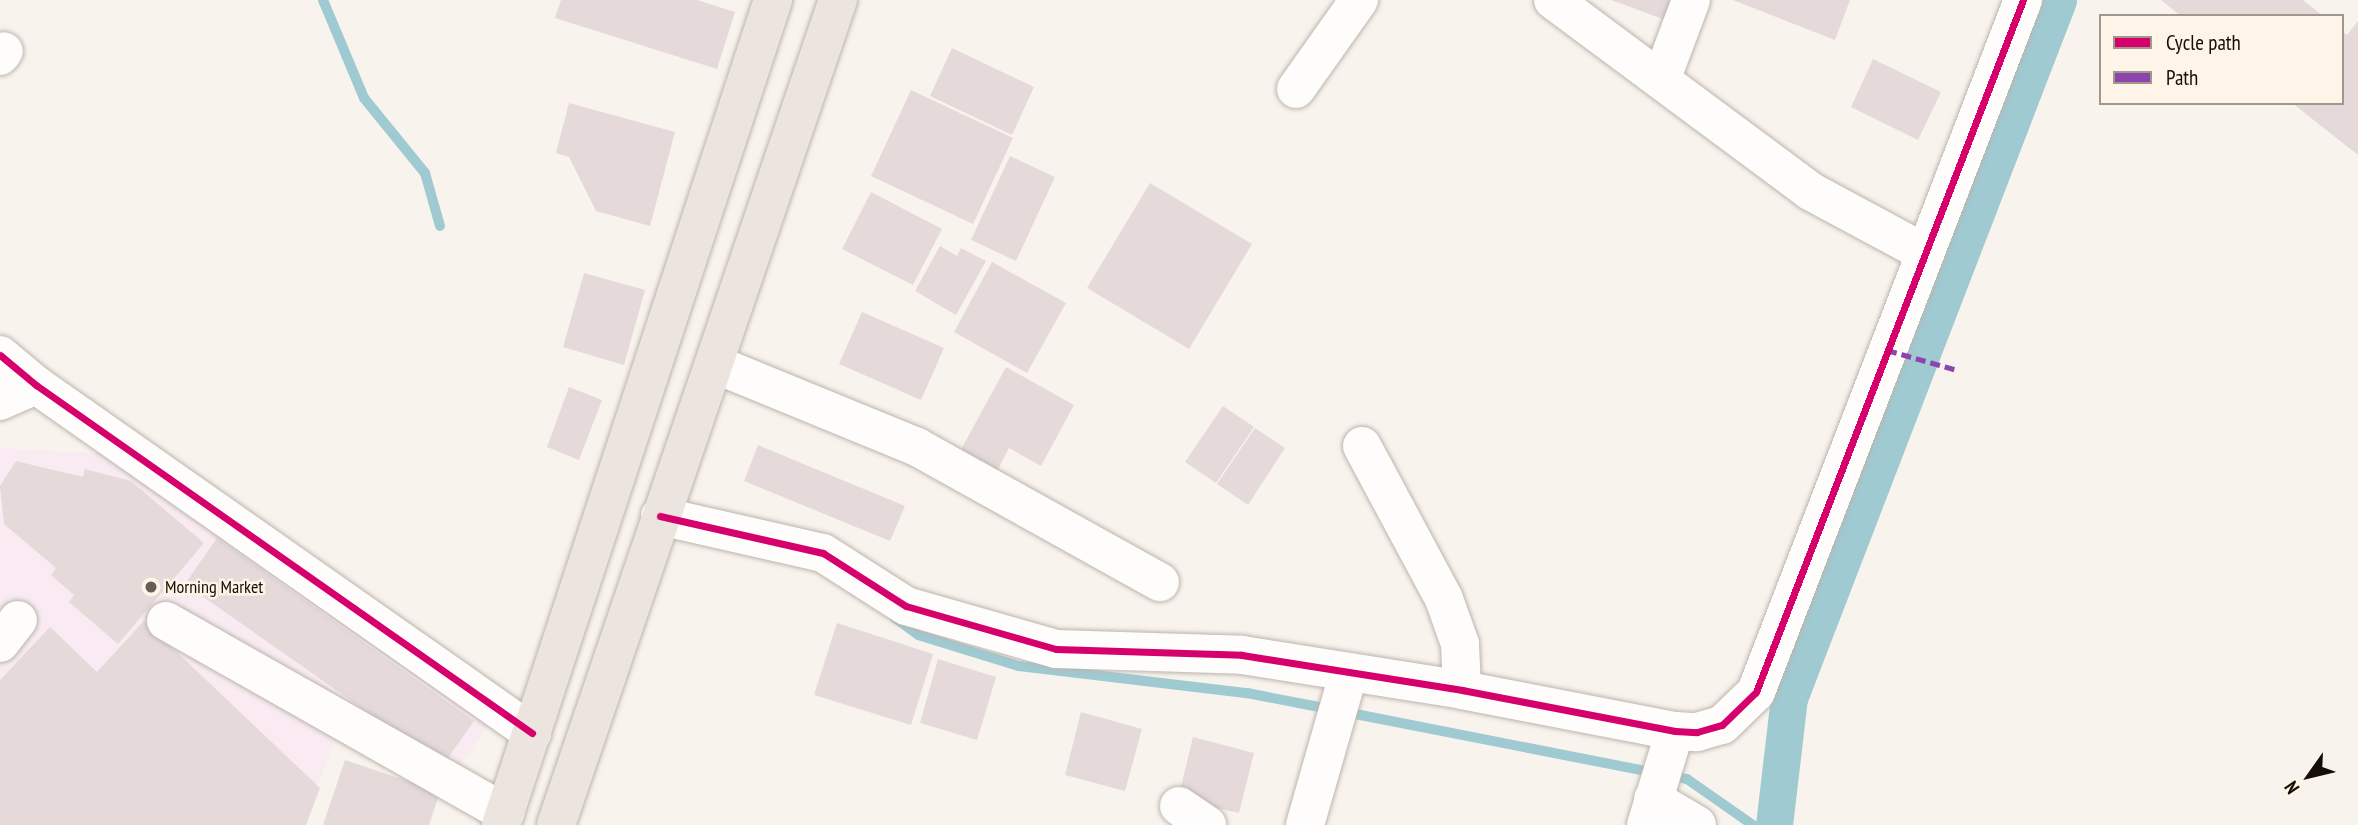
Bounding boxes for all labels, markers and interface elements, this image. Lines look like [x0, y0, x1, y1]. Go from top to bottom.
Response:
legend [2099, 14, 2344, 105]
text: Cycle path [2166, 29, 2241, 56]
text: Path [2166, 64, 2198, 91]
place label: Morning Market [165, 576, 263, 598]
marker: Morning Market [143, 579, 159, 595]
north arrow [2274, 741, 2344, 811]
text: N [2279, 777, 2304, 799]

